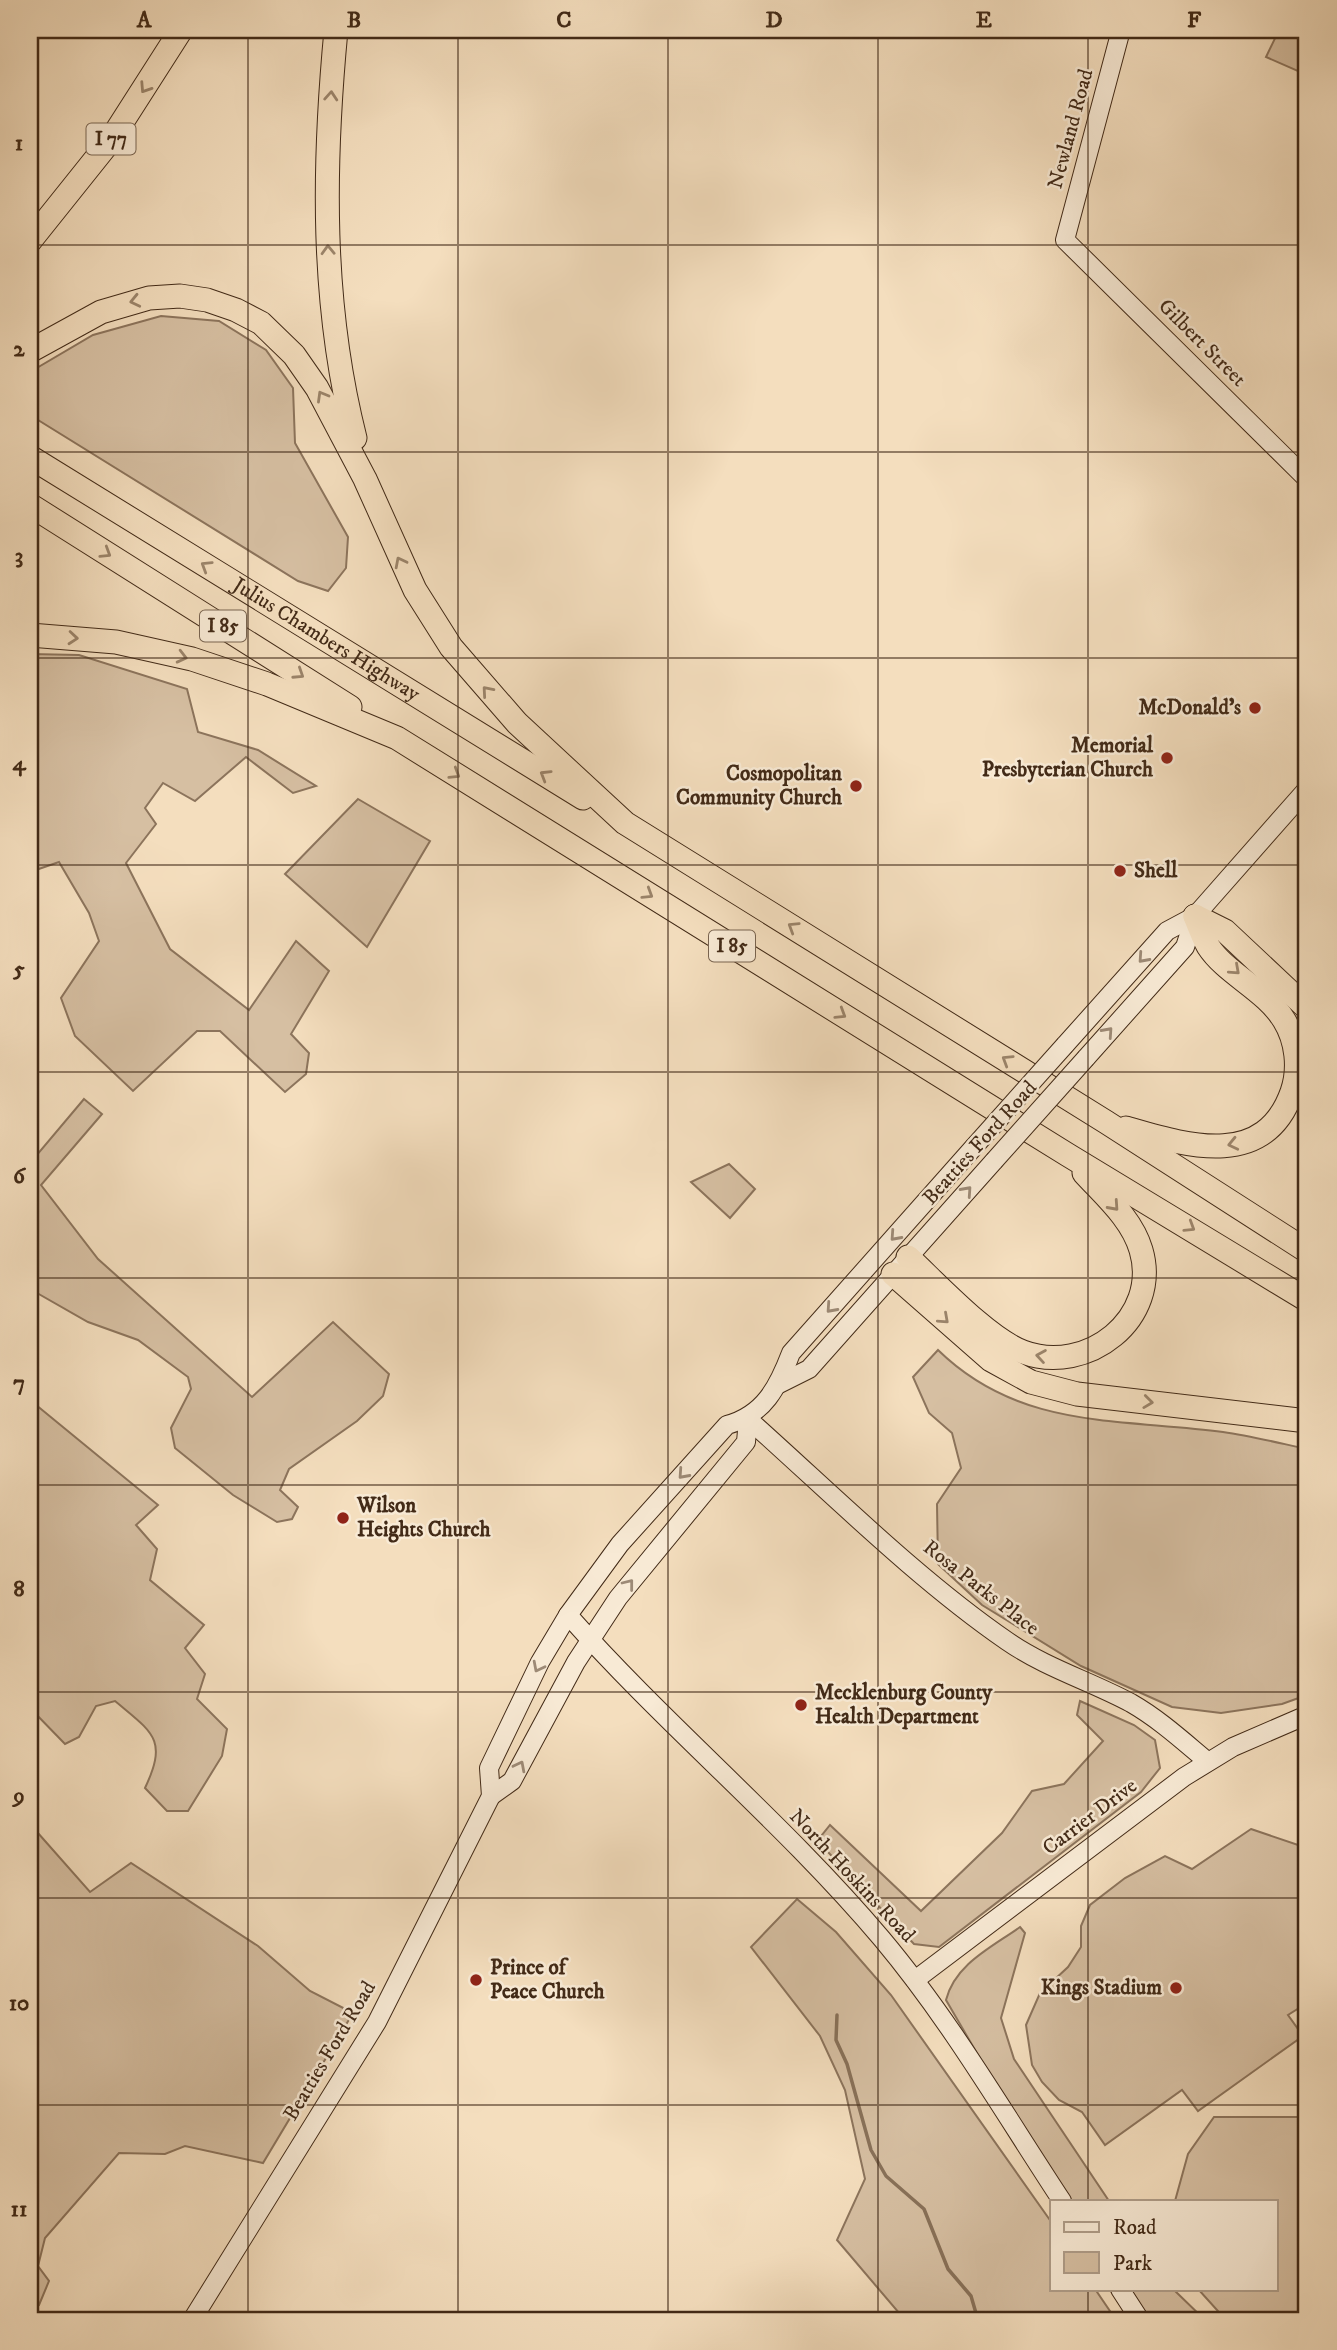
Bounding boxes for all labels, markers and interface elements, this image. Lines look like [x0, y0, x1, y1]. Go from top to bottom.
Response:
text: A [136, 6, 153, 35]
text: B [347, 6, 361, 35]
text: C [556, 6, 572, 35]
text: D [765, 6, 783, 35]
text: E [976, 6, 992, 35]
text: F [1187, 6, 1202, 35]
street label: Newland Road [1043, 66, 1100, 192]
one-way arrow [141, 80, 154, 93]
one-way arrow [323, 90, 338, 101]
road number: I 77 [86, 124, 136, 154]
text: 1 [15, 129, 23, 158]
one-way arrow [320, 244, 335, 255]
one-way arrow [129, 293, 141, 307]
street label: Gilbert Street [1153, 294, 1252, 393]
text: 2 [13, 335, 25, 364]
one-way arrow [317, 391, 330, 404]
text: 3 [15, 542, 23, 571]
one-way arrow [98, 544, 111, 557]
one-way arrow [394, 556, 408, 569]
one-way arrow [200, 561, 213, 574]
street label: Julius Chambers Highway [226, 571, 426, 708]
road number: I 85 [200, 610, 246, 642]
one-way arrow [68, 630, 79, 645]
one-way arrow [176, 649, 188, 663]
one-way arrow [291, 665, 304, 678]
one-way arrow [483, 686, 495, 699]
place label: McDonald's [1138, 695, 1241, 721]
marker: McDonald's [1247, 700, 1263, 716]
place label: Memorial Presbyterian Church [982, 733, 1154, 783]
text: 4 [12, 749, 27, 778]
marker: Memorial Presbyterian Church [1159, 750, 1175, 766]
place label: Cosmopolitan Community Church [676, 761, 843, 811]
one-way arrow [447, 765, 460, 778]
one-way arrow [540, 771, 553, 784]
marker: Cosmopolitan Community Church [848, 778, 864, 794]
place label: Shell [1134, 858, 1178, 884]
marker: Shell [1112, 863, 1128, 879]
one-way arrow [640, 885, 653, 898]
one-way arrow [788, 923, 801, 936]
road number: I 85 [709, 930, 755, 962]
one-way arrow [1139, 950, 1151, 963]
text: 5 [12, 955, 25, 984]
one-way arrow [1226, 962, 1239, 974]
one-way arrow [834, 1006, 847, 1019]
one-way arrow [1100, 1028, 1113, 1041]
one-way arrow [1001, 1056, 1014, 1069]
street label: Beatties Ford Road [917, 1075, 1043, 1211]
one-way arrow [1228, 1136, 1240, 1150]
text: 6 [13, 1162, 27, 1191]
one-way arrow [959, 1186, 971, 1199]
one-way arrow [1106, 1198, 1118, 1211]
one-way arrow [1182, 1218, 1195, 1231]
one-way arrow [891, 1228, 904, 1241]
one-way arrow [826, 1300, 839, 1313]
one-way arrow [936, 1311, 949, 1323]
one-way arrow [1035, 1349, 1047, 1364]
text: 7 [13, 1369, 25, 1398]
one-way arrow [1143, 1395, 1154, 1410]
one-way arrow [679, 1466, 691, 1479]
place label: Wilson Heights Church [356, 1493, 492, 1543]
marker: Wilson Heights Church [335, 1510, 351, 1526]
street label: Rosa Parks Place [918, 1535, 1045, 1642]
text: 8 [13, 1575, 25, 1604]
one-way arrow [620, 1579, 633, 1592]
one-way arrow [533, 1660, 546, 1672]
place label: Mecklenburg County Health Department [815, 1680, 993, 1730]
marker: Mecklenburg County Health Department [793, 1697, 809, 1713]
one-way arrow [512, 1761, 526, 1773]
street label: Carrier Drive [1038, 1773, 1143, 1861]
text: 9 [11, 1782, 25, 1811]
street label: North Hoskins Road [783, 1804, 921, 1949]
place label: Prince of Peace Church [490, 1955, 606, 2005]
marker: Prince of Peace Church [468, 1972, 484, 1988]
place label: Kings Stadium [1041, 1975, 1162, 2001]
street label: Beatties Ford Road [278, 1976, 382, 2126]
marker: Kings Stadium [1168, 1980, 1184, 1996]
text: 10 [9, 1989, 29, 2018]
text: 11 [11, 2195, 27, 2224]
legend [1050, 2200, 1278, 2290]
text: Road [1113, 2215, 1157, 2241]
text: Park [1113, 2251, 1153, 2277]

